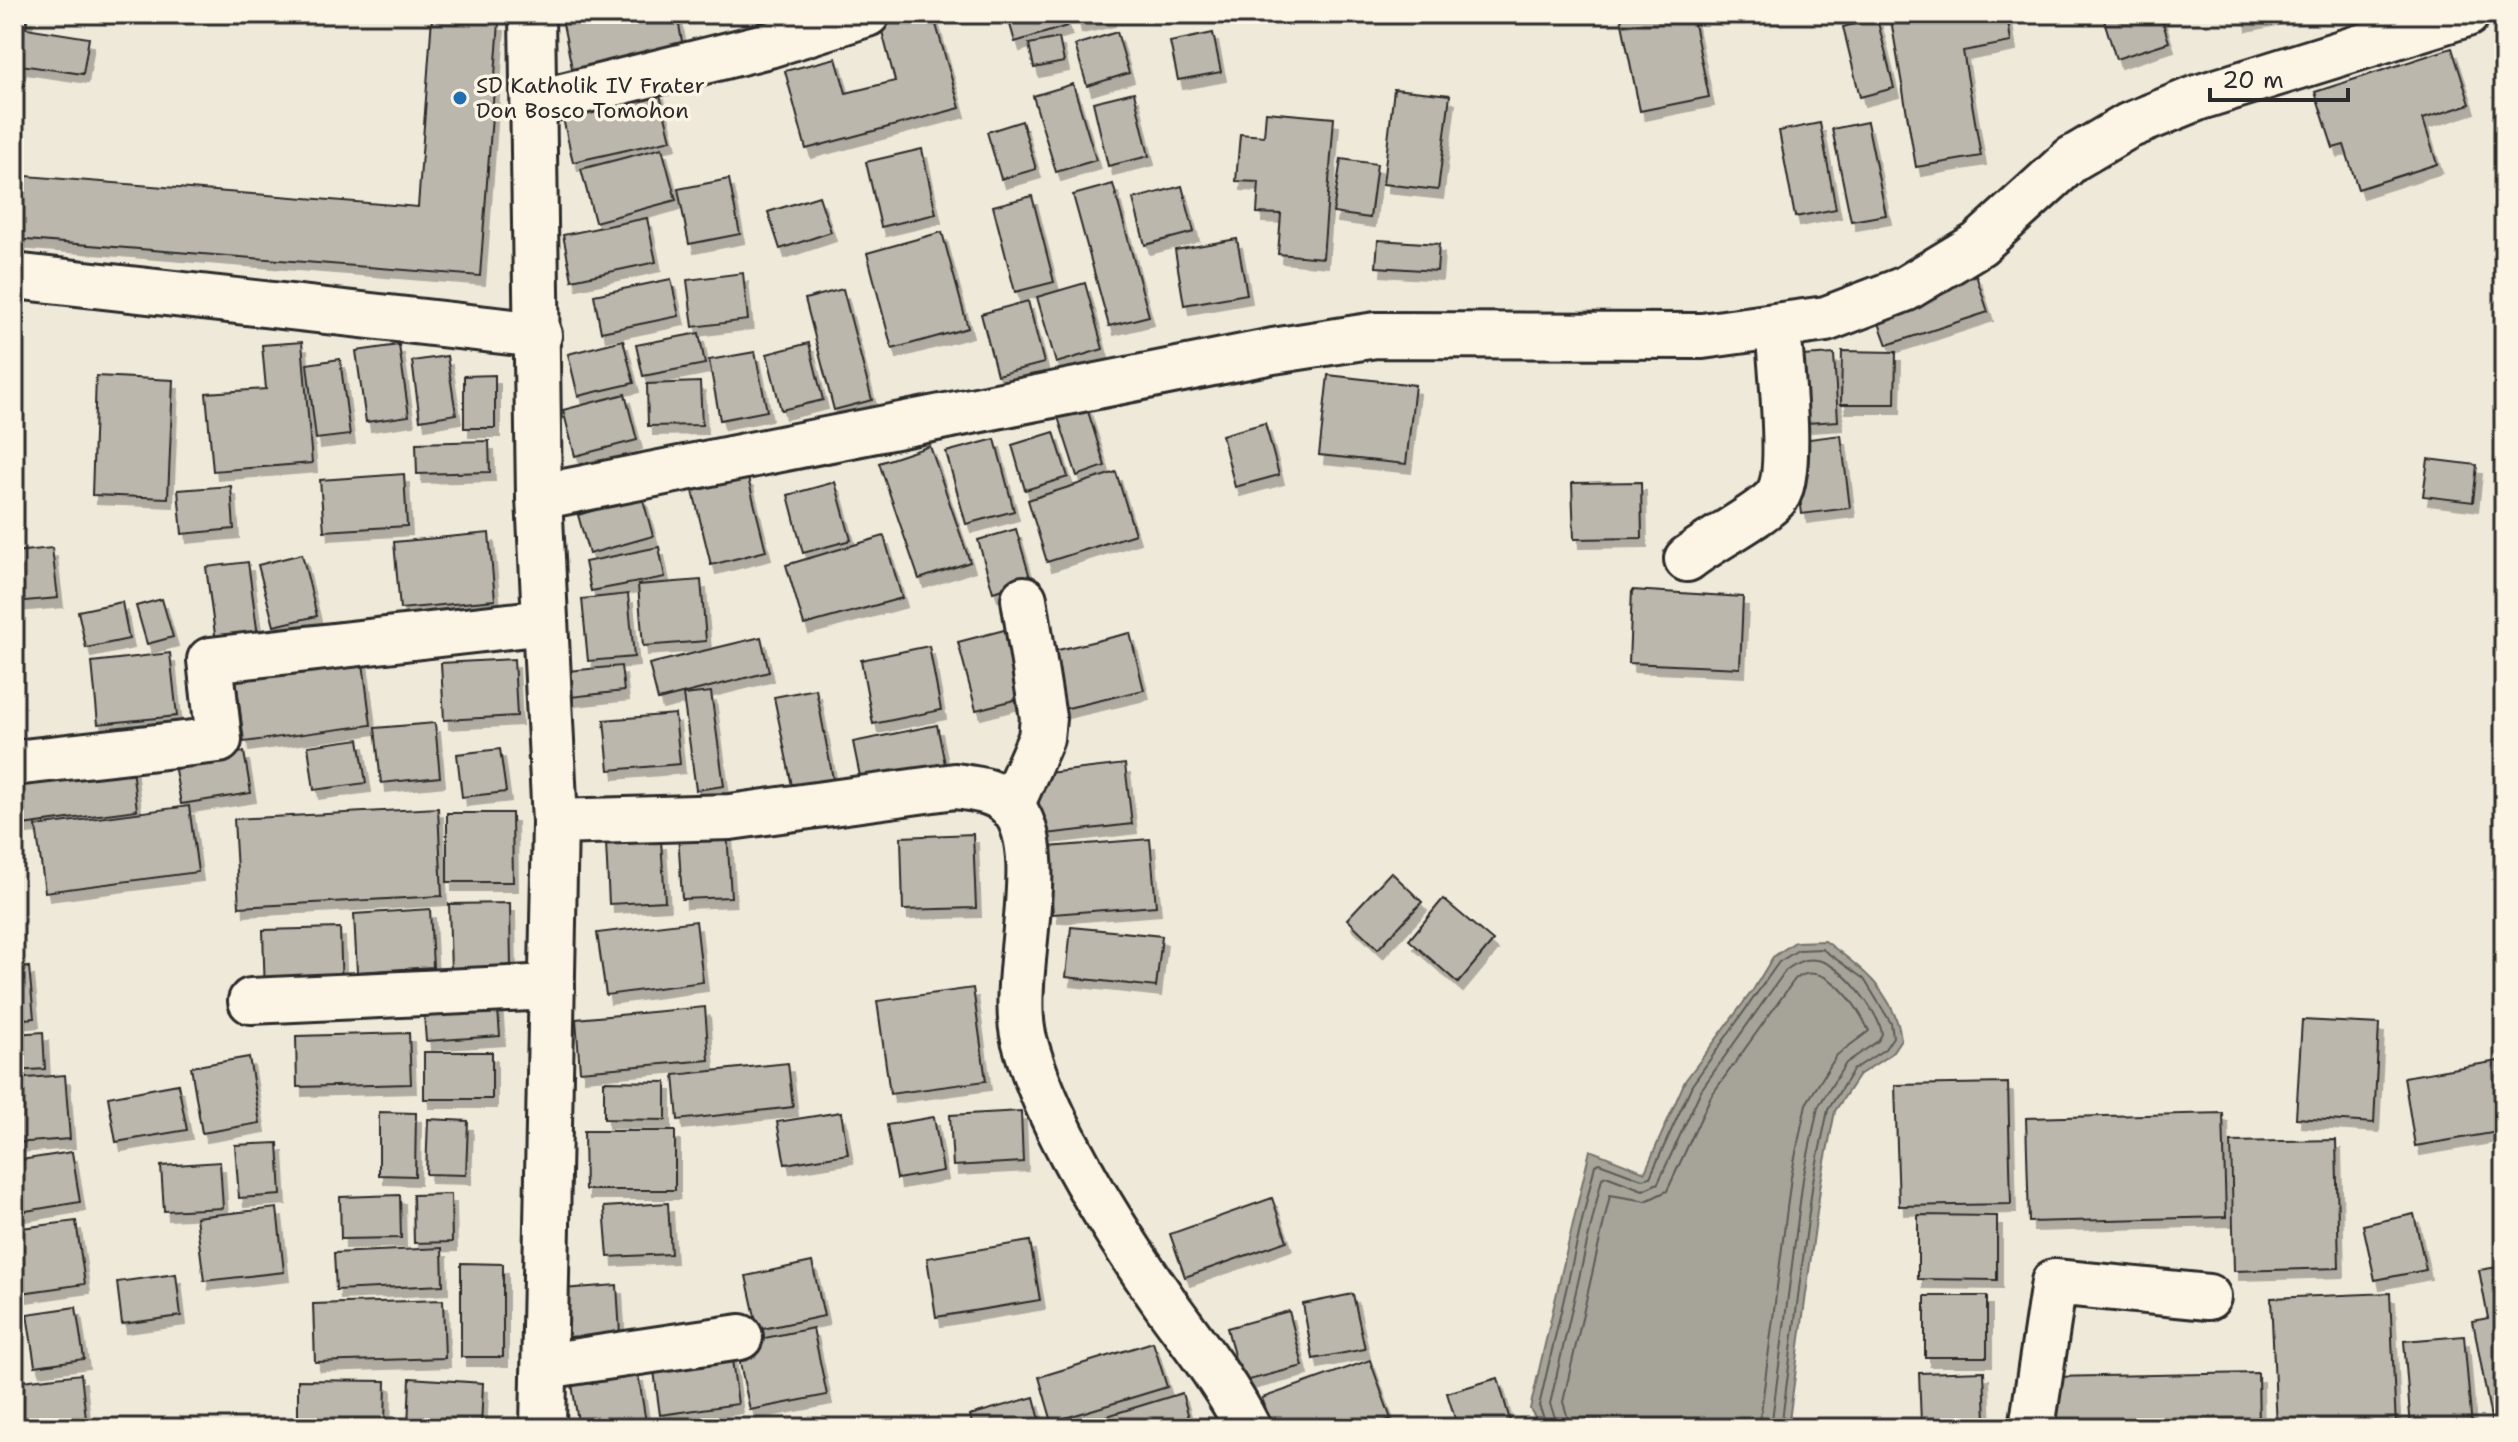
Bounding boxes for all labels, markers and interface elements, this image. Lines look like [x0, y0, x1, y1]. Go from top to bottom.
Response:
scale bar [2210, 52, 2348, 102]
text: 20 m [2222, 64, 2284, 96]
place label: SD Katholik IV Frater Don Bosco Tomohon [476, 71, 705, 125]
marker: SD Katholik IV Frater Don Bosco Tomohon [451, 89, 469, 107]

